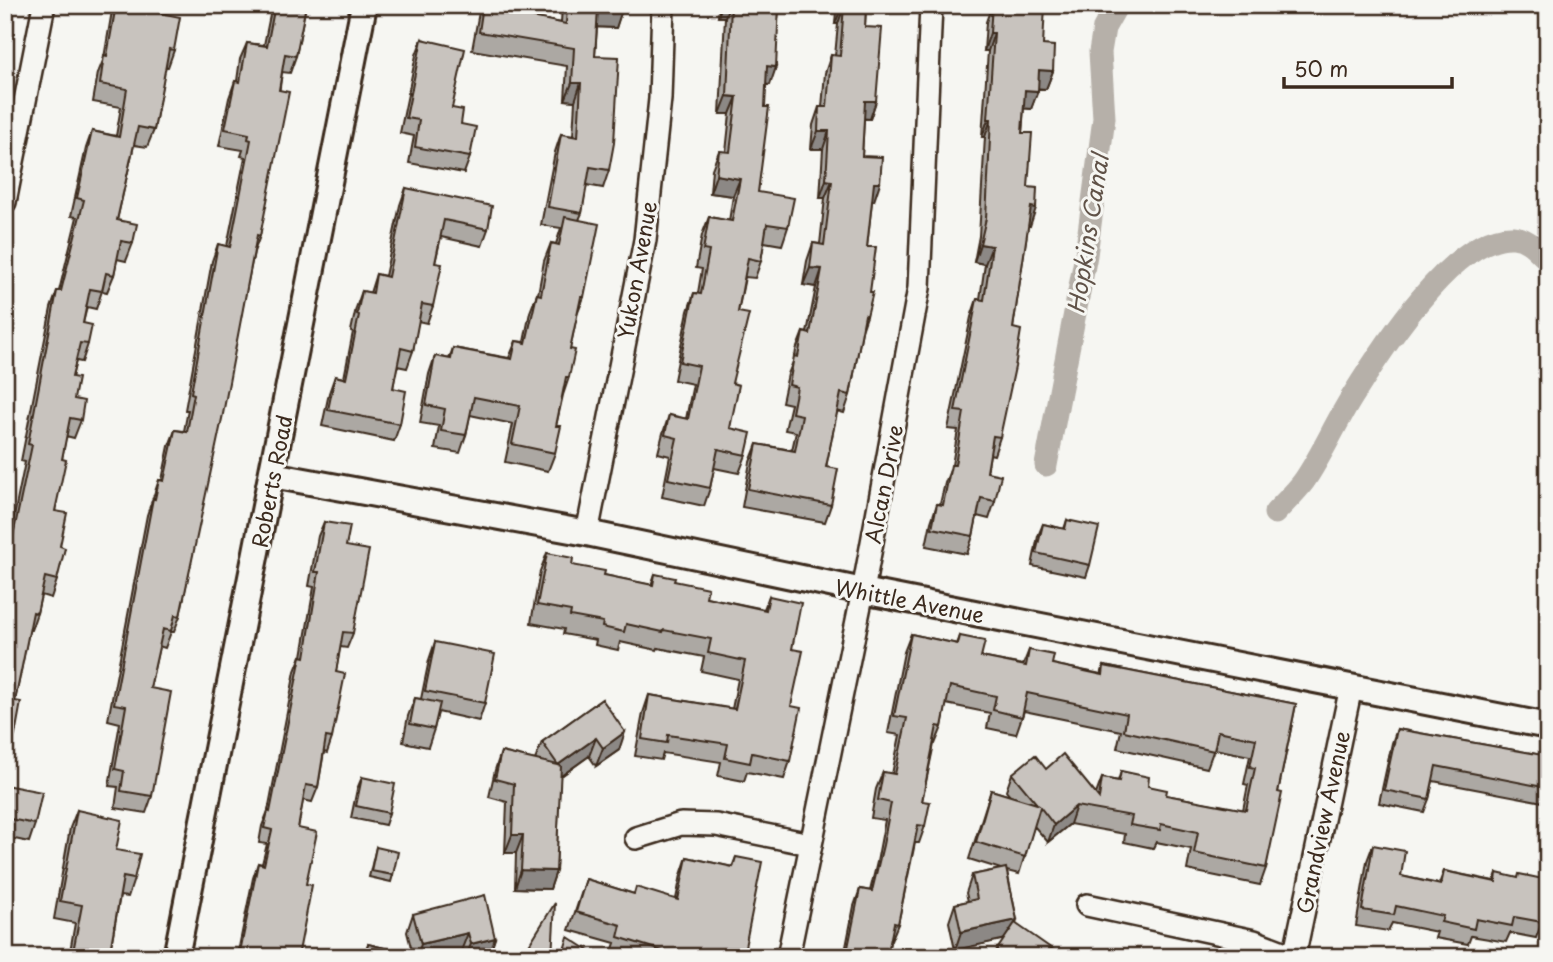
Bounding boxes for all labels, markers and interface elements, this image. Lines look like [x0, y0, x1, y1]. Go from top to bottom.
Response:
scale bar [1284, 46, 1452, 90]
text: 50 m [1294, 52, 1348, 84]
water label: Hopkins Canal [1057, 148, 1117, 316]
street label: Yukon Avenue [608, 198, 664, 342]
street label: Roberts Road [242, 412, 300, 550]
street label: Alcan Drive [856, 422, 910, 546]
street label: Whittle Avenue [833, 570, 987, 630]
street label: Grandview Avenue [1287, 728, 1357, 916]

